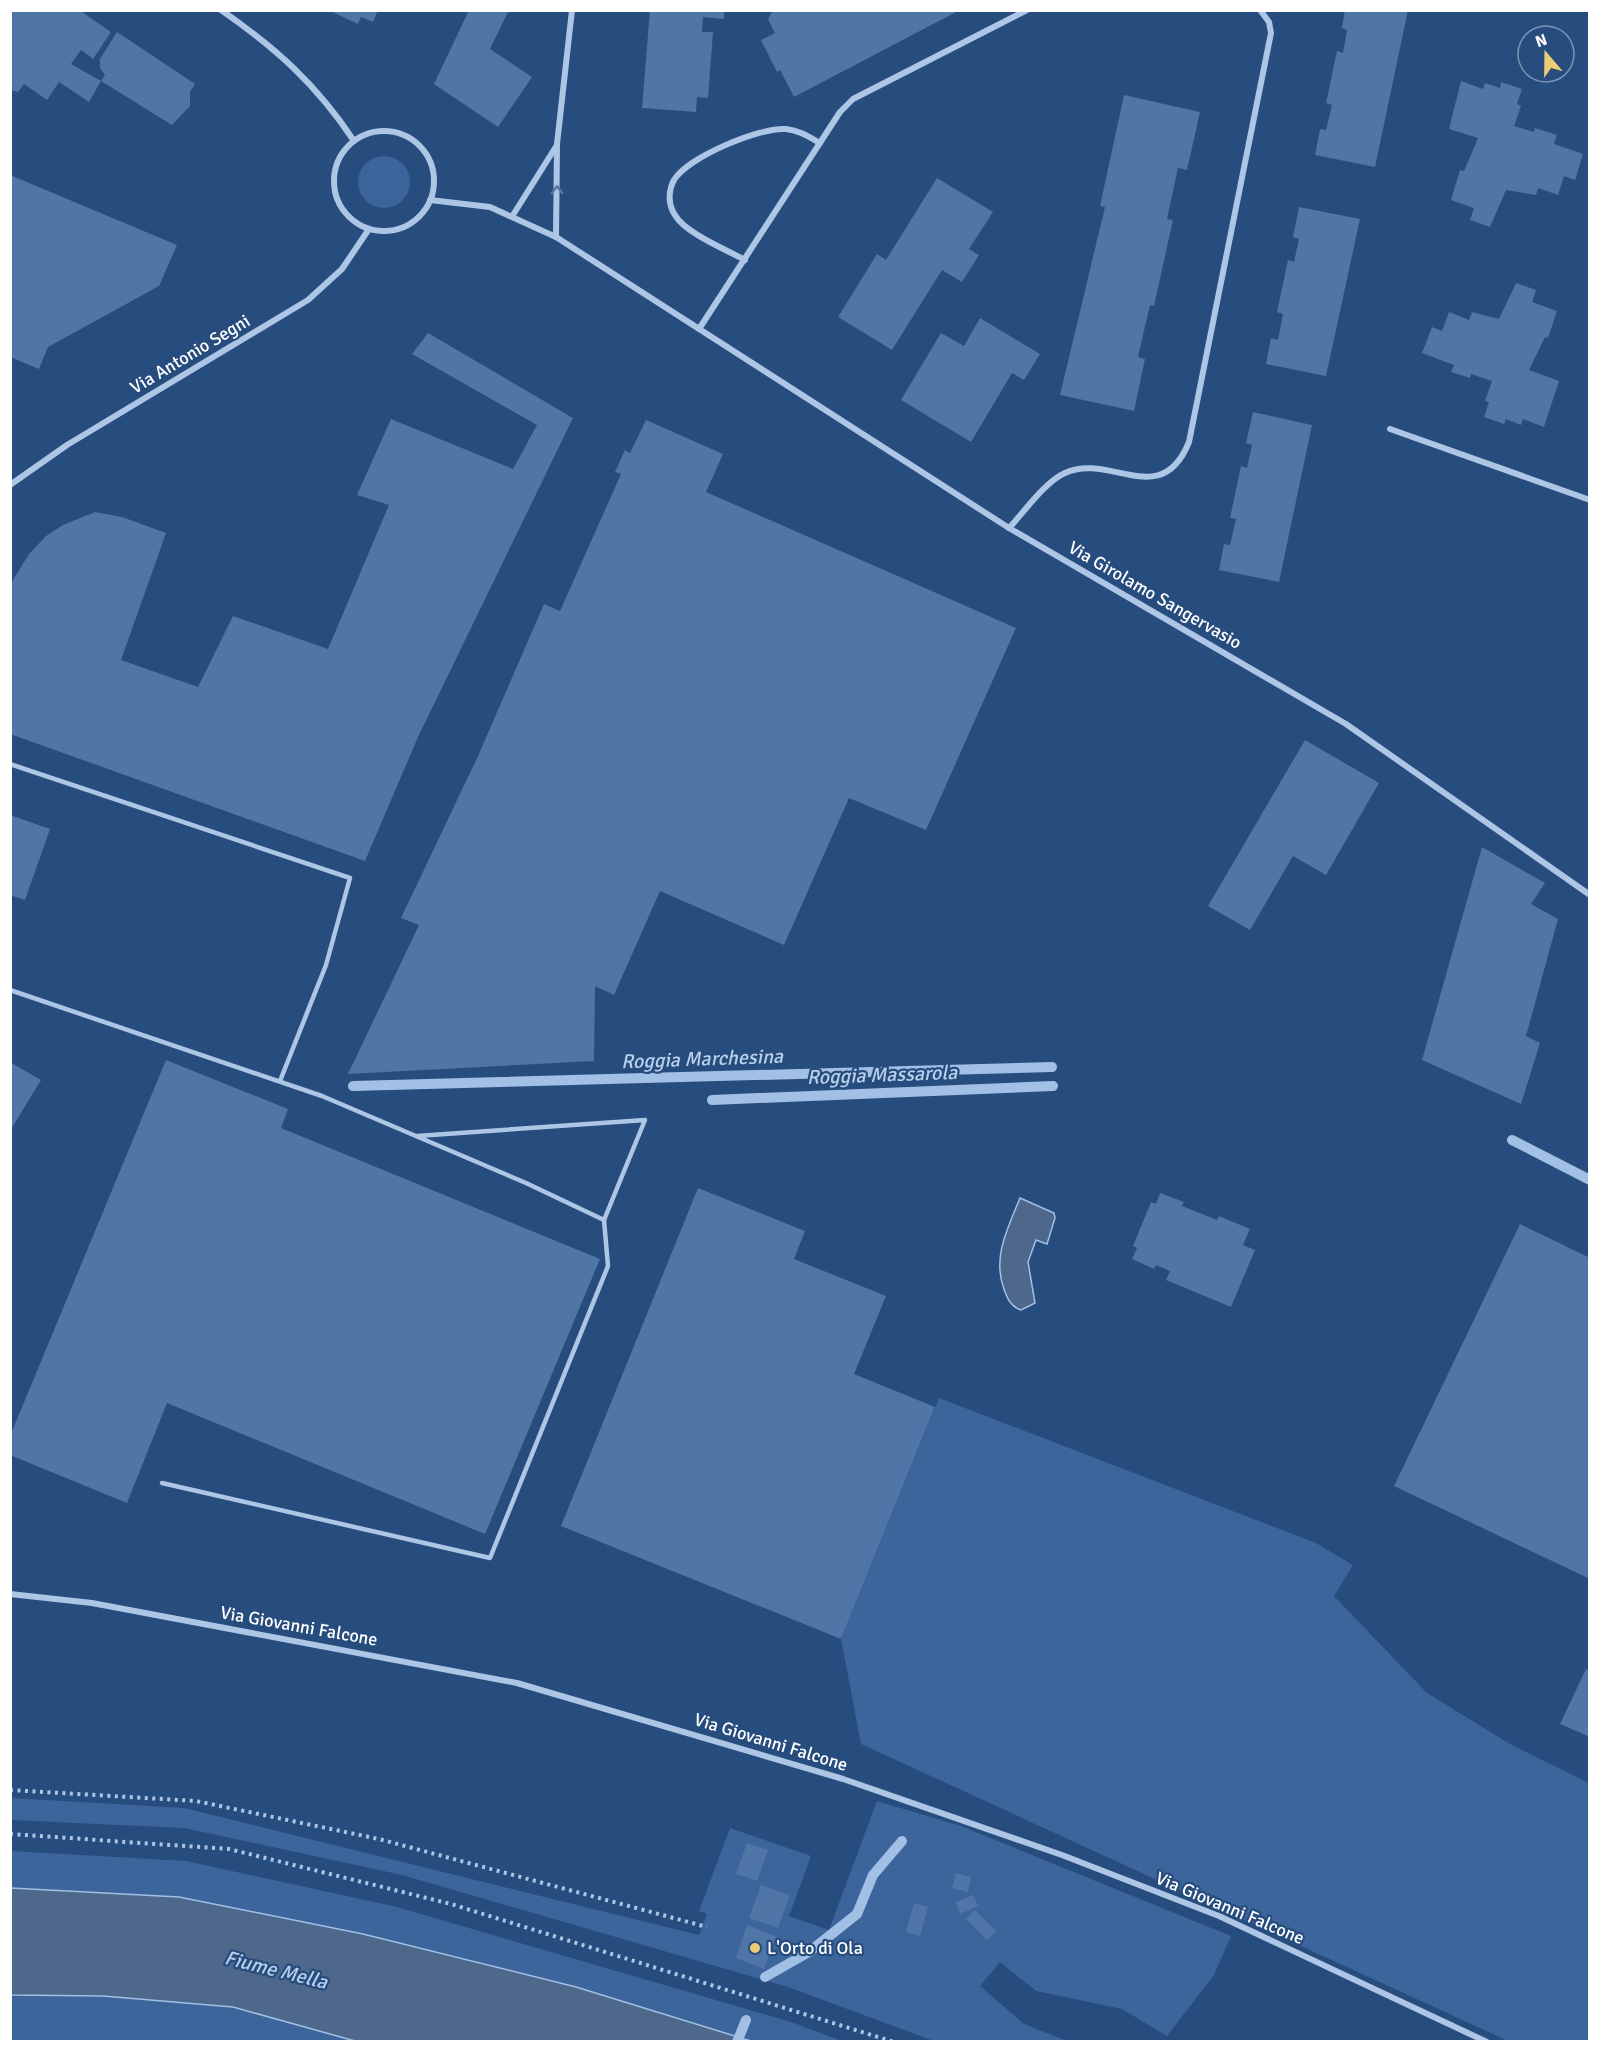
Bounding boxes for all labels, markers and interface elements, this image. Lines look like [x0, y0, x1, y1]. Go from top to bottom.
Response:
north arrow [1516, 24, 1576, 84]
text: N [1533, 30, 1550, 52]
one-way arrow [551, 186, 563, 195]
street label: Via Antonio Segni [126, 310, 254, 398]
street label: Via Girolamo Sangervasio [1064, 536, 1246, 654]
water label: Roggia Marchesina [621, 1044, 784, 1074]
water label: Roggia Massarola [806, 1060, 959, 1090]
street label: Via Giovanni Falcone [219, 1601, 379, 1651]
street label: Via Giovanni Falcone [692, 1708, 850, 1776]
street label: Via Giovanni Falcone [1152, 1867, 1308, 1949]
place label: L'Orto di Ola [767, 1937, 863, 1959]
marker: L'Orto di Ola [748, 1941, 762, 1955]
water label: Fiume Mella [222, 1945, 331, 1995]

